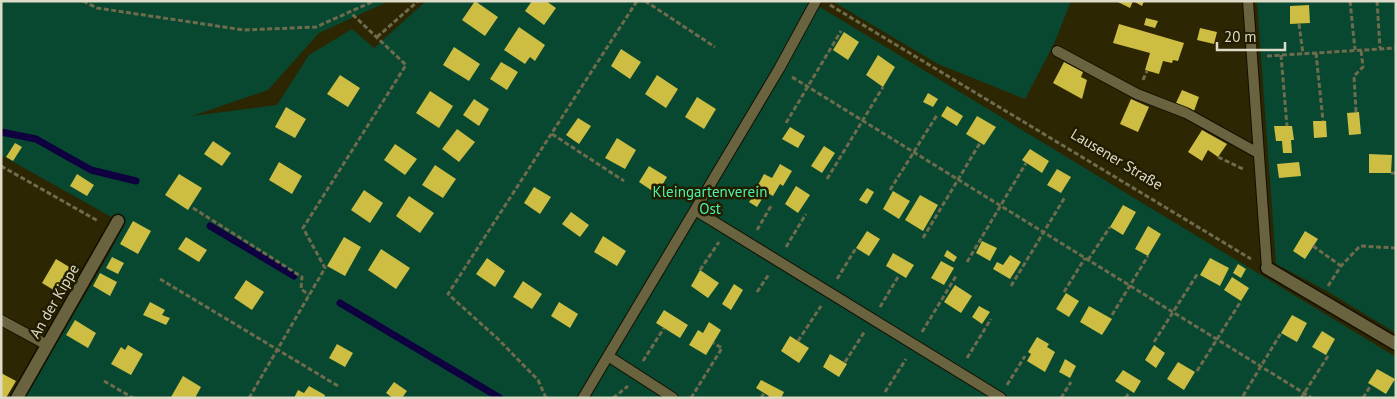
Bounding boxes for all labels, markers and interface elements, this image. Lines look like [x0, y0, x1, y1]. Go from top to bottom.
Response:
scale bar [1217, 20, 1284, 52]
text: 20 m [1224, 27, 1257, 46]
street label: Lausener Straße [1068, 124, 1166, 194]
park label: Kleingartenverein Ost [653, 182, 767, 218]
street label: An der Kippe [25, 260, 83, 342]

